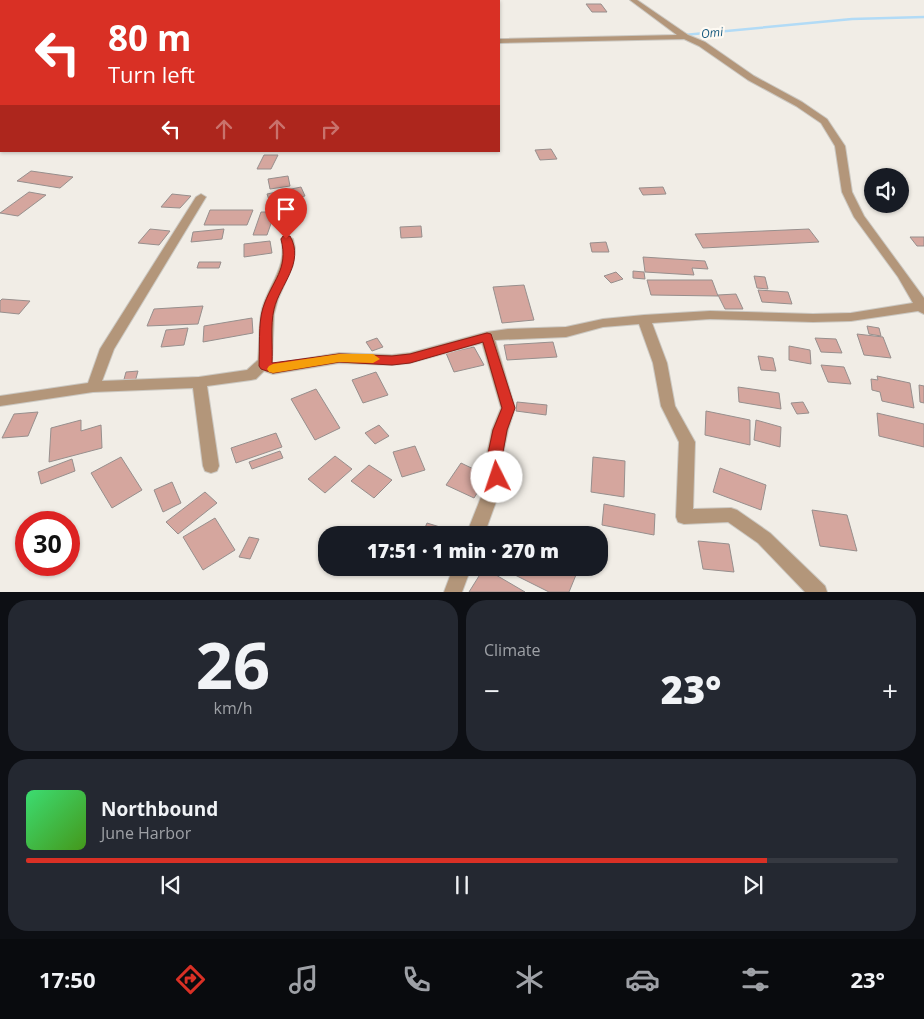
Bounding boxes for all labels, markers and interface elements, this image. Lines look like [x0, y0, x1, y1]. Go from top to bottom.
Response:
text: 80 m [108, 14, 191, 61]
icon: left [25, 20, 90, 85]
water label: Omi [700, 23, 725, 42]
text: Turn left [108, 59, 195, 89]
icon: left [157, 115, 185, 143]
icon: ahead [210, 115, 238, 143]
icon: ahead [263, 115, 291, 143]
icon: right [316, 115, 344, 143]
map controls [864, 168, 909, 213]
button: sound [864, 168, 909, 213]
pin [265, 188, 307, 239]
icon: arrive [272, 195, 300, 223]
position arrow [470, 450, 522, 502]
speed limit sign: 30 [15, 511, 80, 576]
text: 17:51 · 1 min · 270 m [367, 538, 559, 564]
text: 26 [196, 620, 270, 708]
text: Climate [484, 639, 541, 661]
text: 23° [661, 663, 721, 715]
text: − [484, 671, 500, 709]
text: + [882, 671, 898, 709]
text: km/h [214, 697, 252, 719]
text: Northbound [101, 796, 218, 822]
text: June Harbor [101, 822, 191, 844]
icon: previous [157, 871, 185, 899]
icon: pause [448, 871, 476, 899]
icon: next [739, 871, 767, 899]
icon: directions [173, 962, 208, 997]
icon: music [286, 962, 321, 997]
icon: phone [399, 962, 434, 997]
icon: climate [512, 962, 547, 997]
icon: car [625, 962, 660, 997]
icon: filters [738, 962, 773, 997]
text: 17:50 [39, 964, 96, 994]
text: 23° [850, 964, 885, 994]

